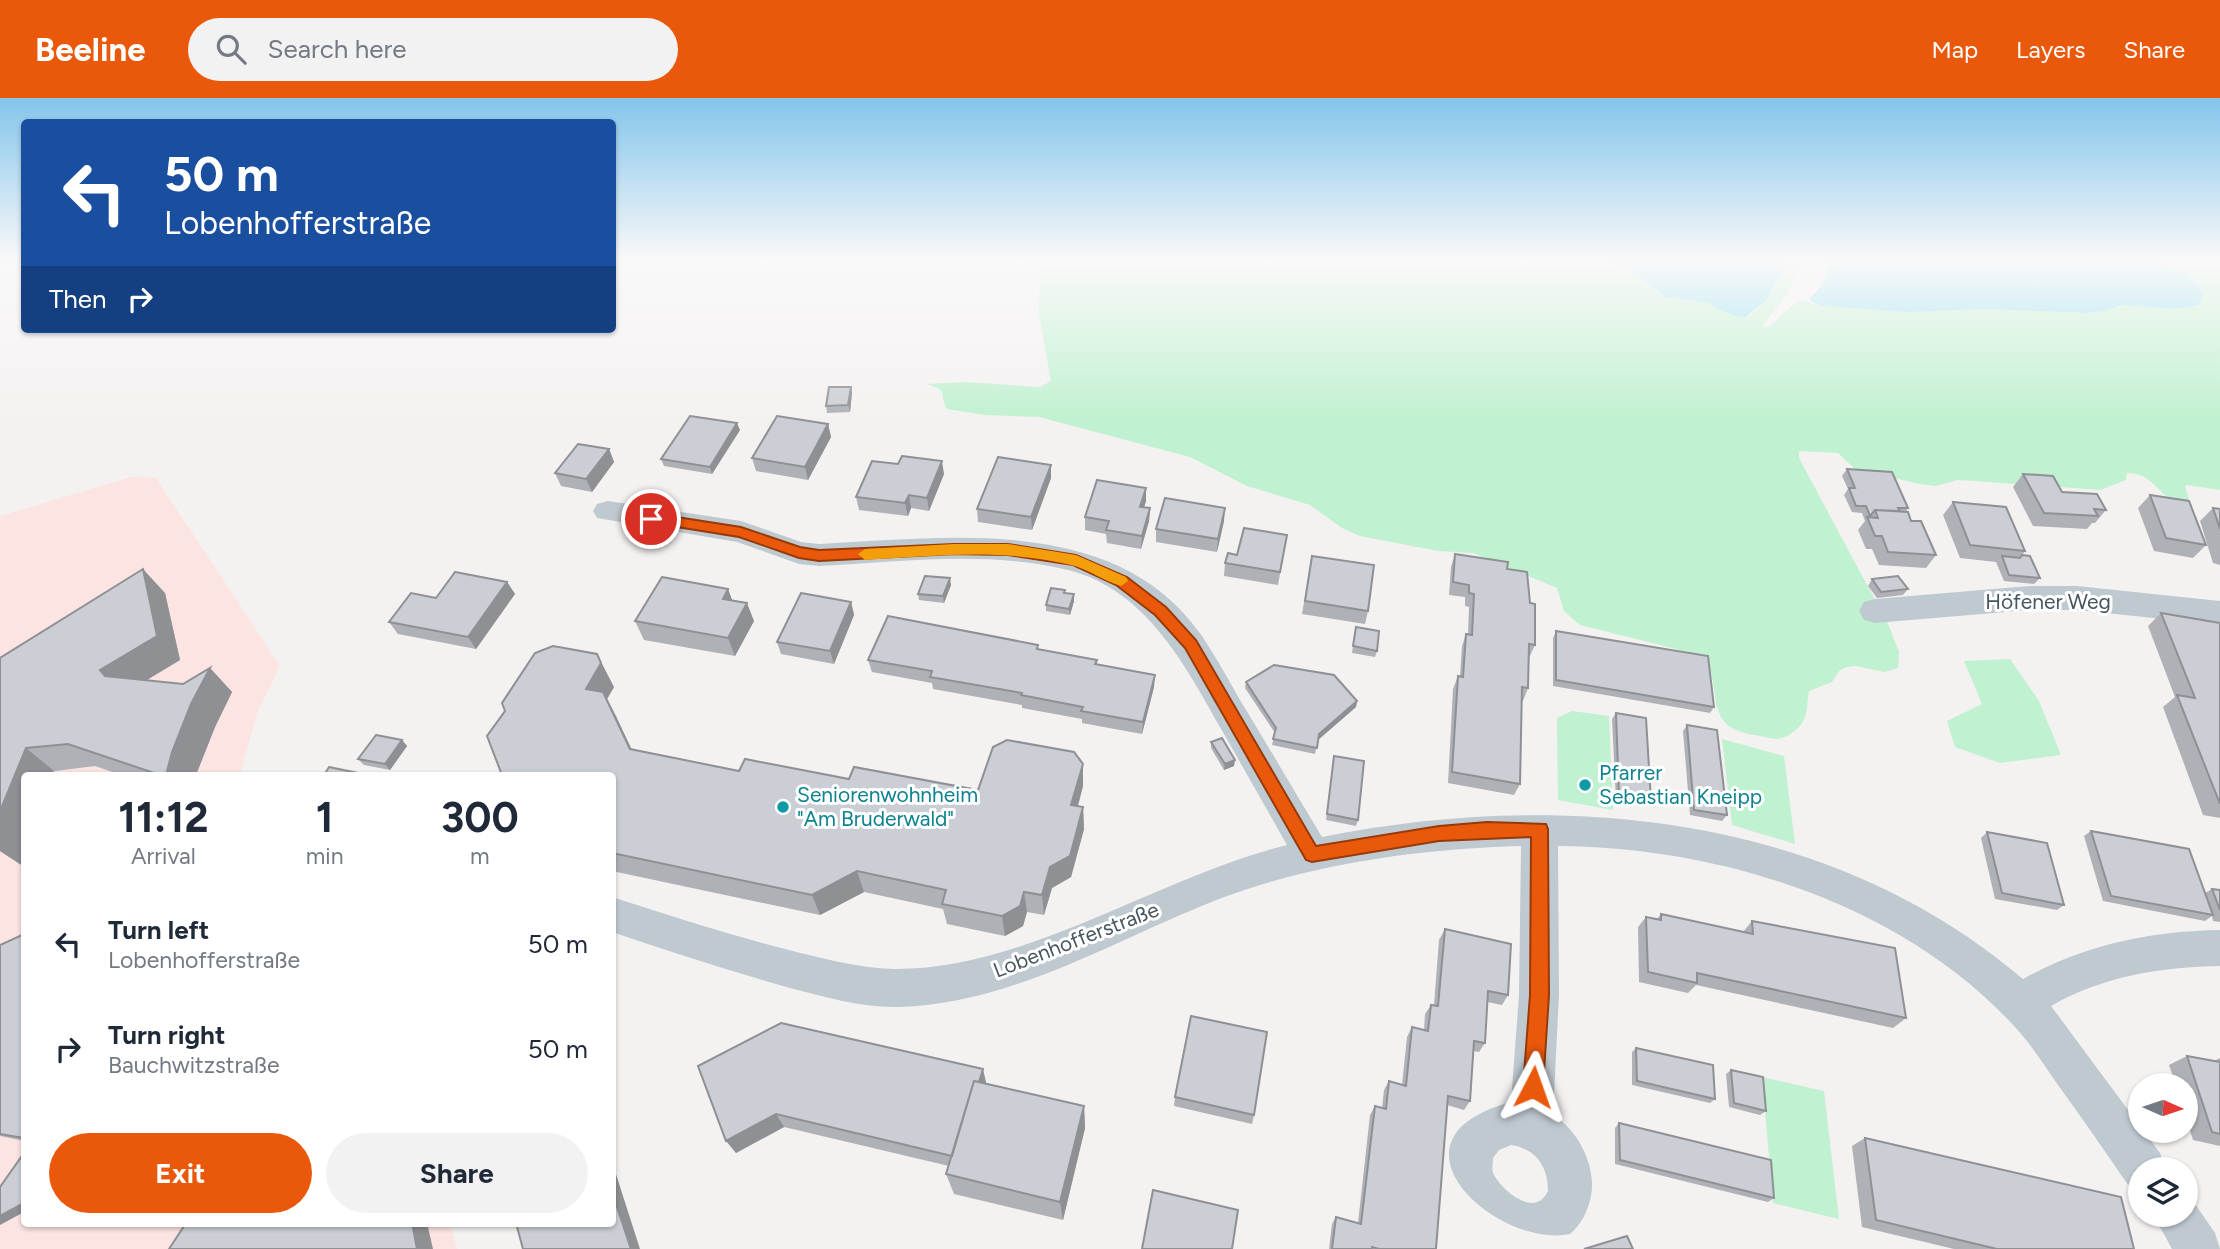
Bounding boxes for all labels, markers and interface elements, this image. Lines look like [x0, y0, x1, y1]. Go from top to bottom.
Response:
search box [188, 18, 678, 81]
text: Beeline [35, 30, 146, 69]
icon: search [212, 30, 250, 68]
text: Search here [268, 33, 406, 65]
text: Map [1931, 35, 1978, 64]
text: Layers [2016, 35, 2085, 64]
text: Share [2123, 35, 2185, 64]
text: 50 m [164, 144, 279, 203]
icon: left [49, 147, 140, 238]
text: Lobenhofferstraße [164, 204, 431, 242]
icon: right [121, 280, 159, 318]
text: Then [49, 283, 107, 315]
pin [621, 489, 681, 549]
icon: arrive [632, 500, 670, 538]
street label: Höfener Weg [1985, 589, 2111, 614]
place label: Pfarrer Sebastian Kneipp [1599, 760, 1762, 809]
marker: Pfarrer Sebastian Kneipp [1577, 777, 1593, 793]
place label: Seniorenwohnheim "Am Bruderwald" [797, 782, 978, 831]
text: 11:12 [118, 792, 208, 843]
text: 1 [316, 792, 334, 843]
text: 300 [441, 792, 519, 843]
marker: Seniorenwohnheim "Am Bruderwald" [775, 799, 791, 815]
text: Arrival [131, 842, 196, 870]
text: min [306, 842, 344, 870]
text: m [470, 842, 490, 870]
street label: Lobenhofferstraße [989, 896, 1162, 983]
text: Turn left [108, 914, 209, 946]
icon: left [49, 925, 87, 963]
text: 50 m [528, 928, 588, 960]
text: Lobenhofferstraße [108, 946, 300, 974]
text: Turn right [108, 1019, 225, 1051]
icon: right [49, 1030, 87, 1068]
text: 50 m [528, 1033, 588, 1065]
position arrow [1496, 1050, 1570, 1124]
text: Bauchwitzstraße [108, 1051, 280, 1079]
north arrow [2128, 1073, 2198, 1143]
map controls [2128, 1073, 2198, 1227]
button: Exit [49, 1133, 312, 1213]
button: Share [326, 1133, 588, 1213]
button: layers [2128, 1157, 2198, 1227]

